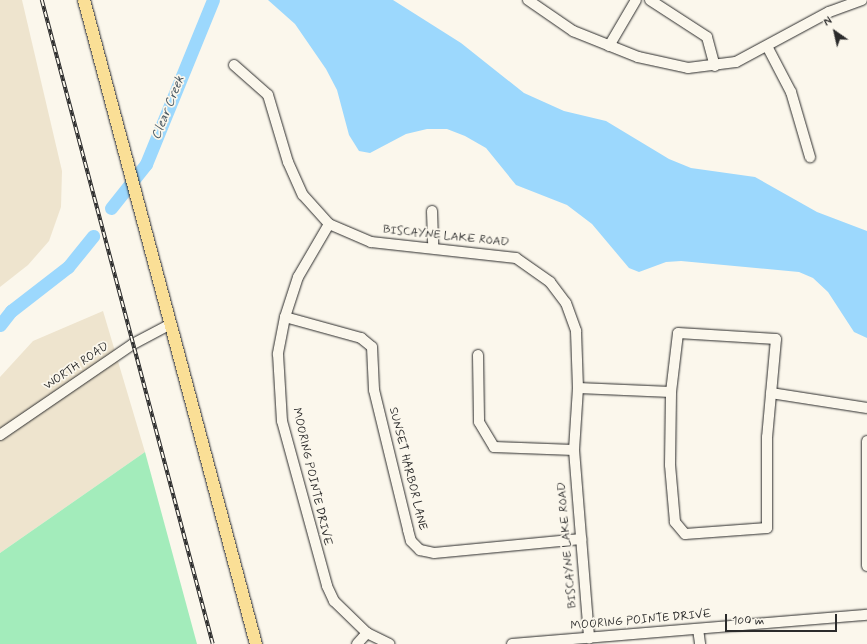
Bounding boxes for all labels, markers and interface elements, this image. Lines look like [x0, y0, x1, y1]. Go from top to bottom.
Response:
north arrow [815, 12, 855, 52]
text: N [821, 14, 835, 30]
water label: Clear Creek [149, 74, 189, 142]
street label: BISCAYNE LAKE ROAD [382, 223, 510, 251]
street label: WORTH ROAD [42, 340, 112, 394]
street label: SUNSET HARBOR LANE [385, 405, 429, 533]
street label: MOORING POINTE DRIVE [288, 406, 334, 548]
street label: BISCAYNE LAKE ROAD [555, 481, 581, 609]
scale bar [727, 606, 839, 632]
street label: MOORING POINTE DRIVE [569, 608, 713, 634]
text: 100 m [732, 613, 764, 629]

